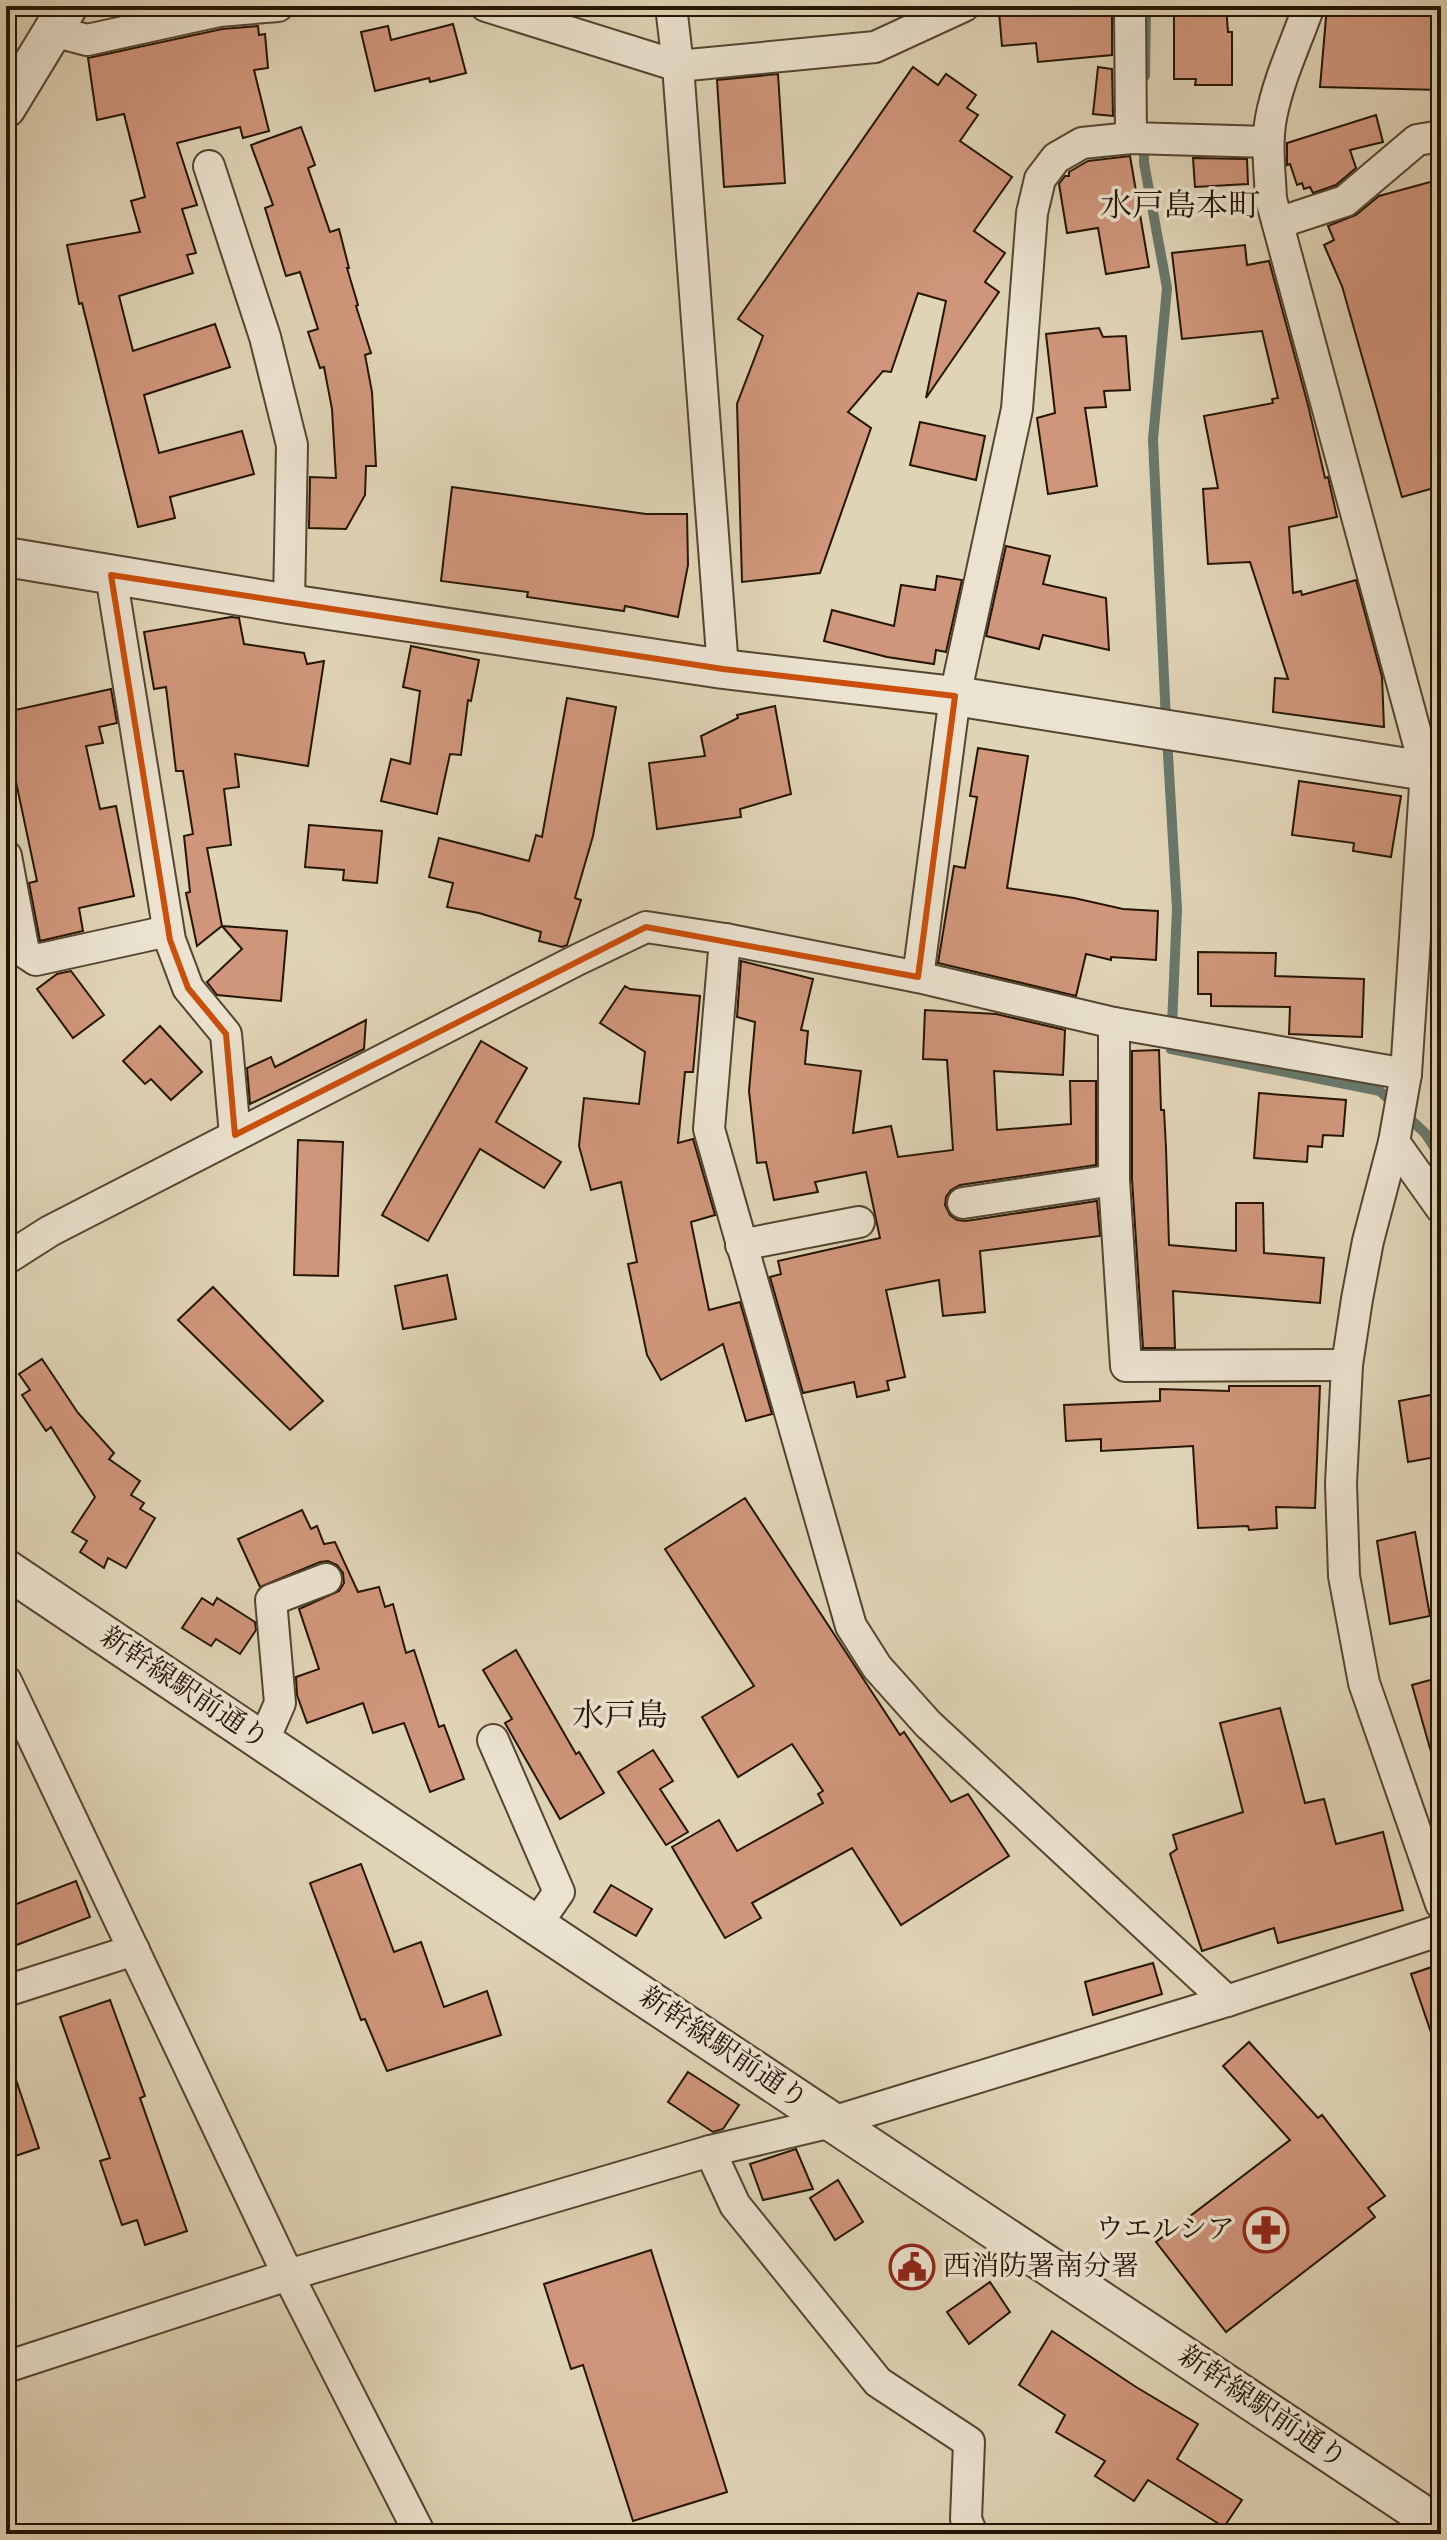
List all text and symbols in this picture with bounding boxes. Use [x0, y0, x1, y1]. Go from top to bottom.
district label: 水戸島本町 [1100, 186, 1260, 230]
street label: 新幹線駅前通り [92, 1618, 276, 1760]
district label: 水戸島 [572, 1696, 668, 1740]
street label: 新幹線駅前通り [631, 1978, 815, 2120]
pharmacy icon: ウエルシア [1242, 2206, 1290, 2254]
place label: ウエルシア [1096, 2211, 1235, 2250]
public building icon: 西消防署南分署 [888, 2243, 936, 2291]
place label: 西消防署南分署 [943, 2248, 1139, 2287]
street label: 新幹線駅前通り [1170, 2337, 1354, 2479]

